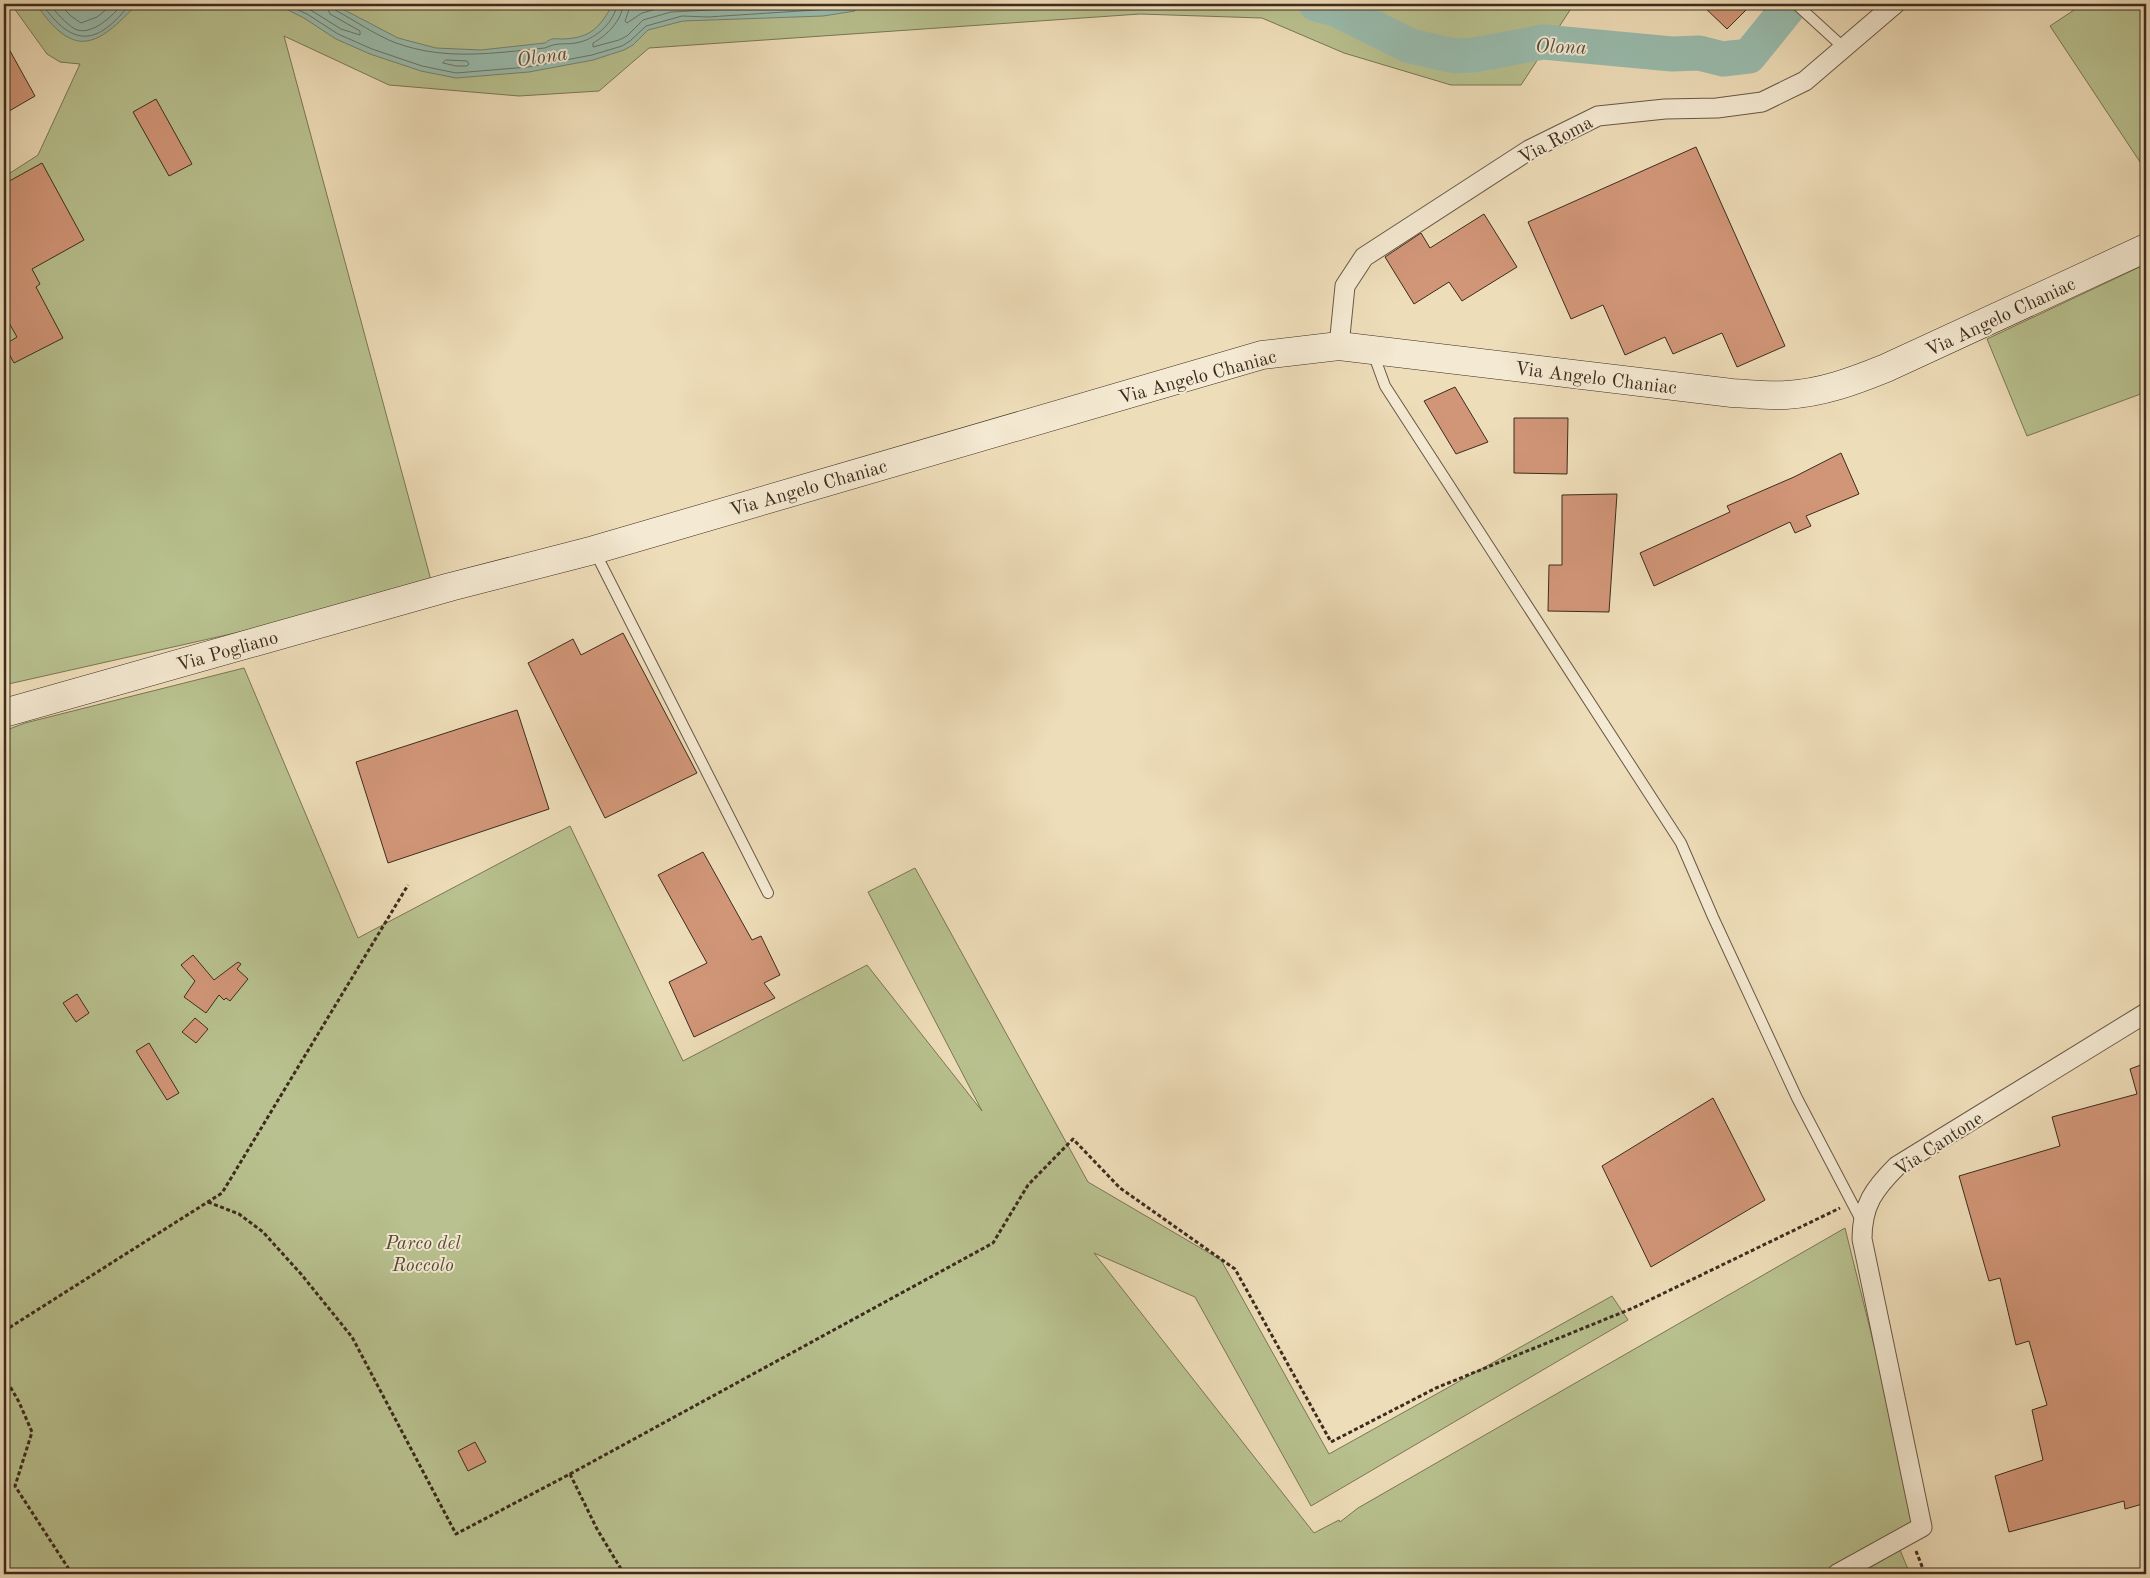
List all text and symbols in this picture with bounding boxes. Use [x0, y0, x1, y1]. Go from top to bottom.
water label: Olona [1535, 37, 1587, 59]
water label: Olona [515, 44, 569, 71]
street label: Via Roma [1516, 113, 1597, 169]
street label: Via Angelo Chaniac [1923, 275, 2079, 361]
street label: Via Angelo Chaniac [1117, 348, 1279, 409]
street label: Via Angelo Chaniac [1514, 360, 1678, 399]
street label: Via Angelo Chaniac [728, 458, 890, 521]
street label: Via Pogliano [175, 629, 281, 676]
street label: Via Cantone [1892, 1110, 1987, 1181]
park label: Parco del Roccolo [384, 1235, 461, 1276]

